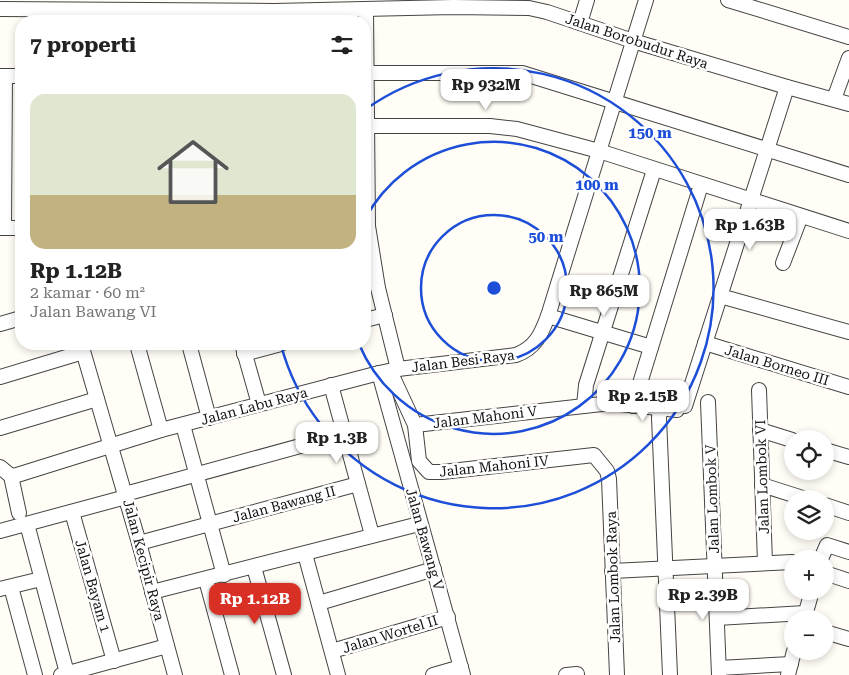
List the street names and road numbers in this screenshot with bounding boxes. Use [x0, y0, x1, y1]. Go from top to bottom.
street label: Jalan Borobudur Raya [564, 10, 711, 72]
street label: Jalan Borneo III [723, 342, 831, 388]
street label: Jalan Besi Raya [410, 347, 516, 375]
street label: Jalan Labu Raya [199, 384, 309, 428]
street label: Jalan Mahoni V [432, 403, 538, 431]
street label: Jalan Lombok VI [752, 419, 772, 535]
street label: Jalan Lombok V [702, 444, 722, 554]
street label: Jalan Mahoni IV [438, 452, 550, 480]
street label: Jalan Bawang II [231, 483, 337, 525]
street label: Jalan Bawang V [403, 486, 447, 592]
street label: Jalan Kecipir Raya [120, 498, 168, 623]
street label: Jalan Lombok Raya [603, 510, 623, 643]
street label: Jalan Bayam 1 [72, 538, 114, 634]
street label: Jalan Wortel II [340, 612, 440, 656]

